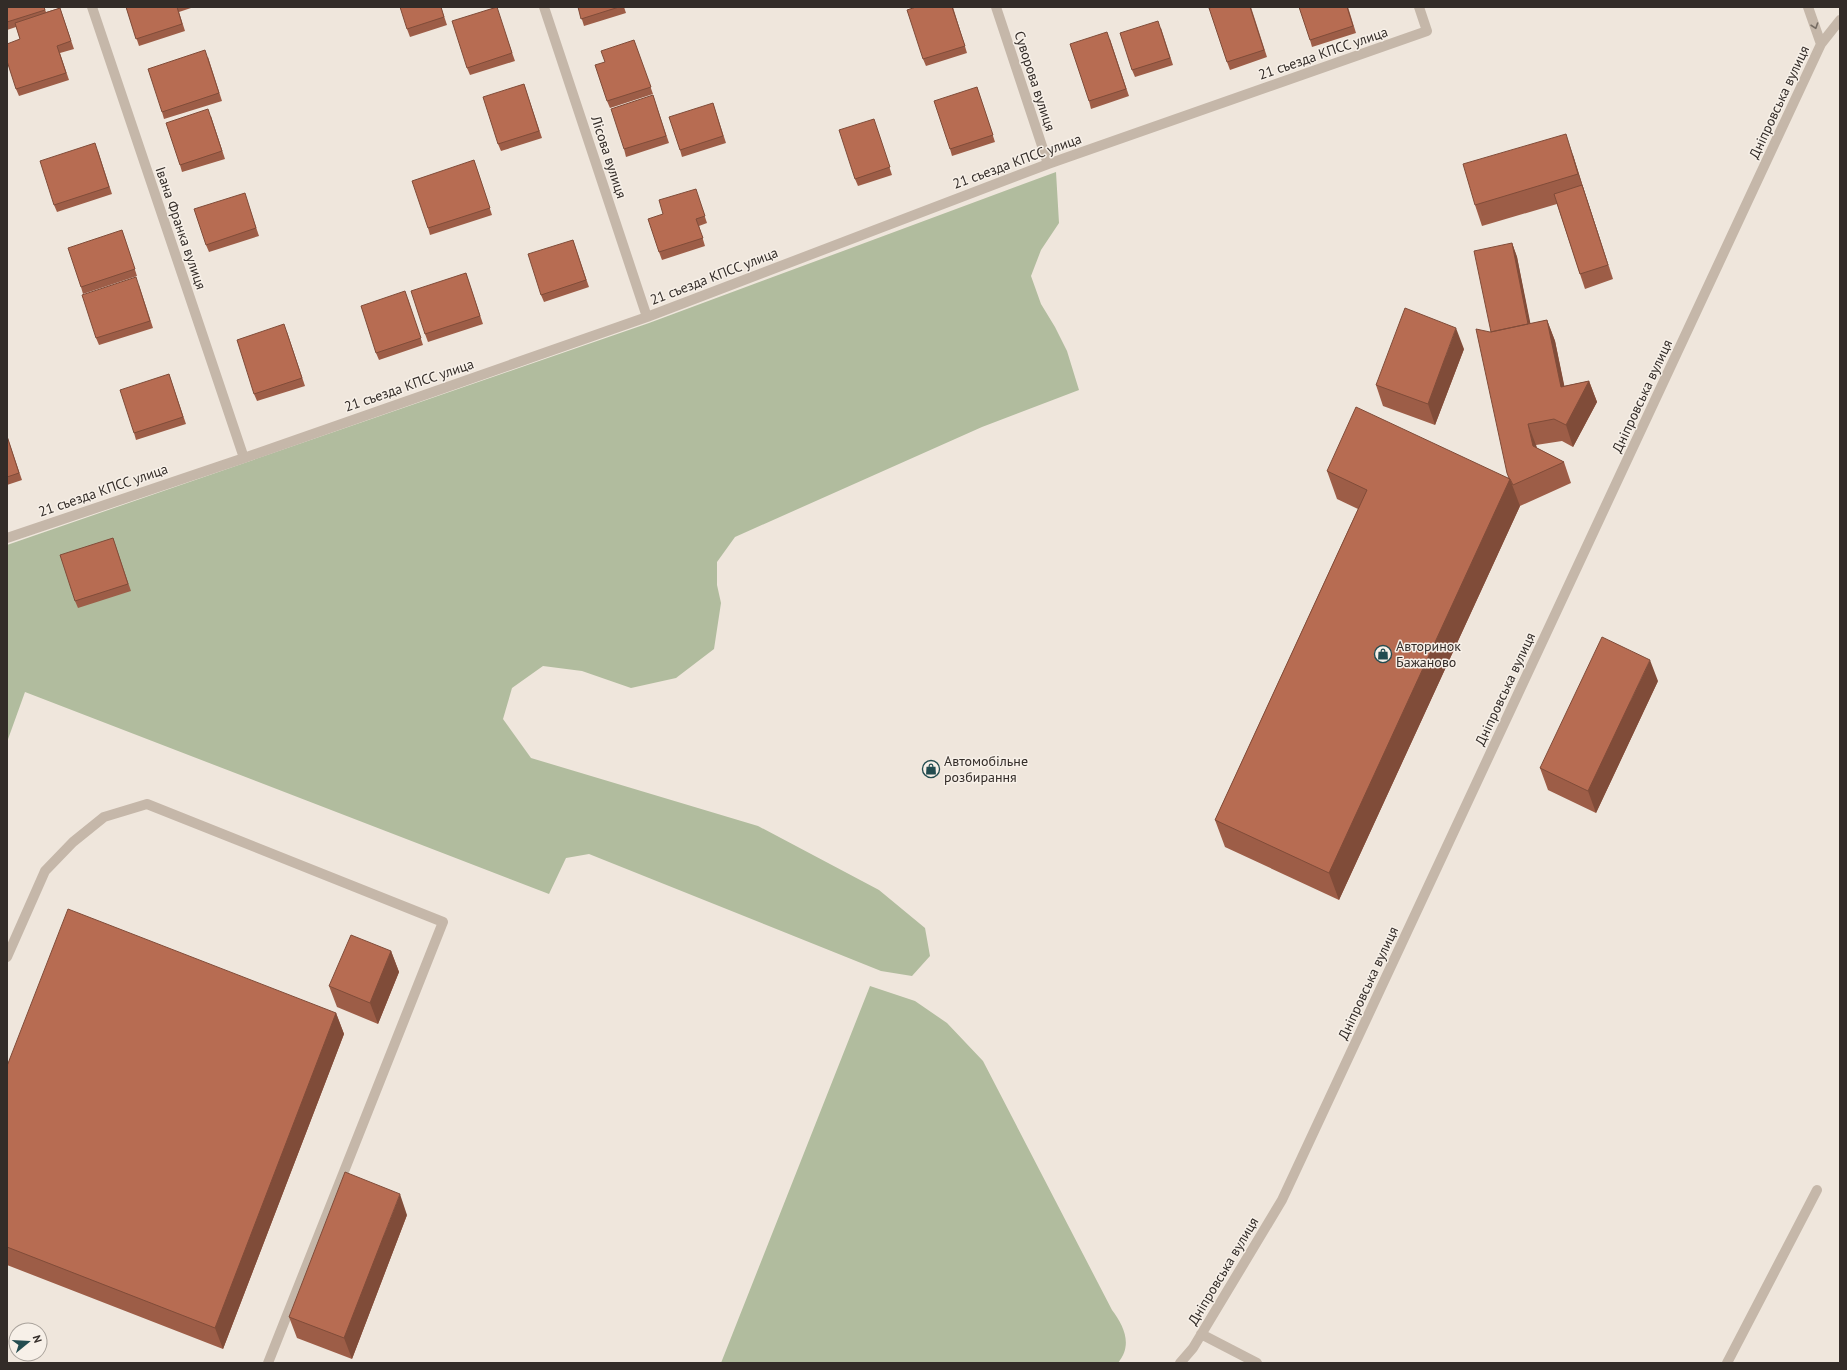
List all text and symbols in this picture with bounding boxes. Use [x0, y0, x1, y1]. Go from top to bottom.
street label: 21 съезда КПСС улица [1256, 22, 1390, 84]
one-way arrow [1810, 22, 1818, 29]
street label: Суворова вулиця [1010, 29, 1060, 133]
street label: Дніпровська вулиця [1745, 43, 1813, 161]
street label: Лісова вулиця [587, 112, 631, 201]
street label: 21 съезда КПСС улица [950, 129, 1084, 193]
street label: Івана Франка вулиця [151, 164, 211, 292]
street label: 21 съезда КПСС улица [647, 243, 781, 309]
street label: Дніпровська вулиця [1608, 337, 1676, 455]
street label: 21 съезда КПСС улица [342, 354, 476, 416]
street label: 21 съезда КПСС улица [36, 459, 170, 521]
street label: Дніпровська вулиця [1471, 630, 1539, 748]
place label: Авторинок Бажаново [1396, 637, 1461, 671]
shop icon: Авторинок Бажаново [1373, 644, 1393, 664]
place label: Автомобільне розбирання [944, 752, 1028, 786]
shop icon: Автомобільне розбирання [921, 759, 941, 779]
street label: Дніпровська вулиця [1334, 924, 1402, 1042]
street label: Дніпровська вулиця [1184, 1214, 1262, 1328]
north arrow [8, 1322, 48, 1362]
text: N [30, 1333, 45, 1345]

